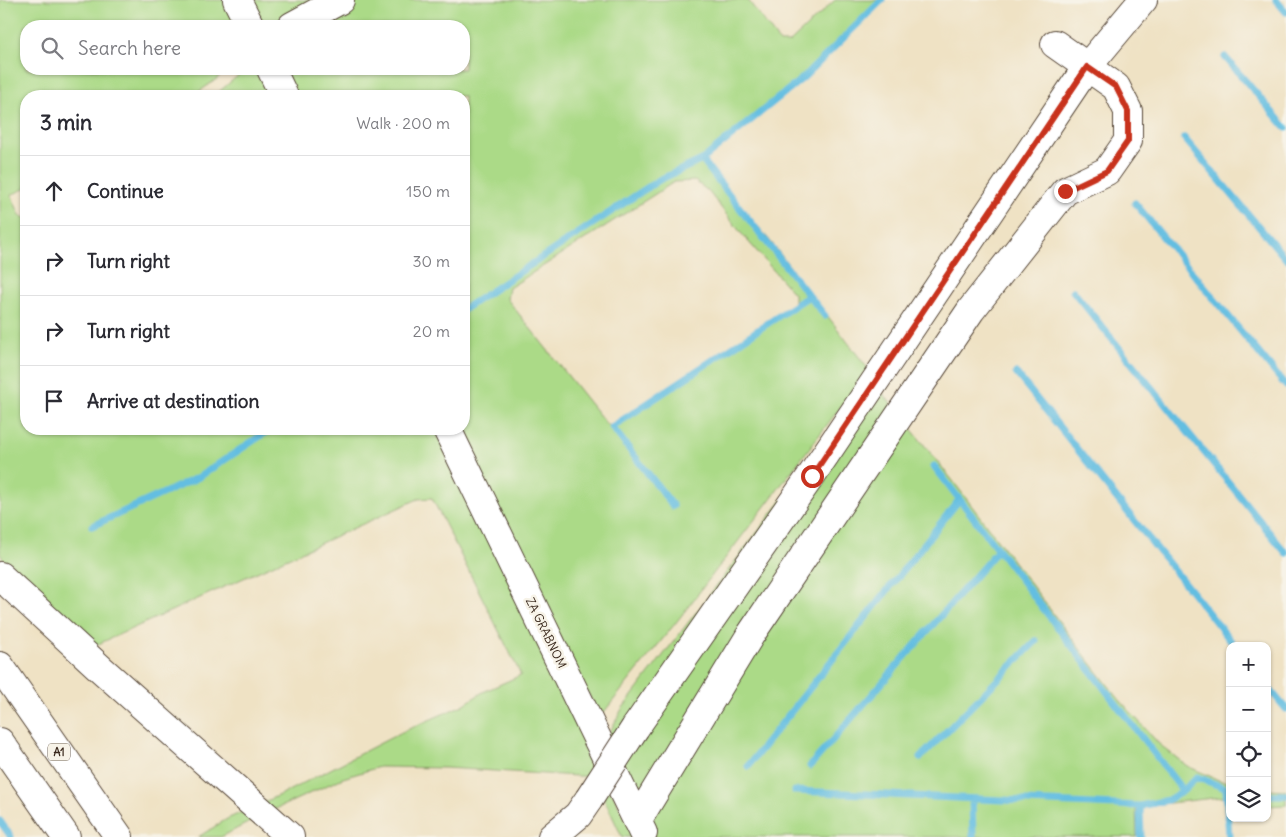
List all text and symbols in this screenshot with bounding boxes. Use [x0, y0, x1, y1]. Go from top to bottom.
search box [20, 20, 470, 75]
icon: search [38, 34, 66, 62]
text: Search here [78, 36, 181, 60]
text: 3 min [40, 109, 92, 136]
text: Walk · 200 m [356, 113, 450, 133]
icon: ahead [40, 177, 68, 205]
text: Continue [87, 179, 164, 203]
route end [1054, 180, 1077, 203]
text: 150 m [406, 181, 450, 201]
icon: right [40, 247, 68, 275]
text: Turn right [87, 249, 170, 273]
text: 30 m [413, 251, 450, 271]
icon: right [40, 317, 68, 345]
text: Turn right [87, 319, 170, 343]
text: 20 m [413, 321, 450, 341]
icon: arrive [40, 387, 68, 415]
text: Arrive at destination [87, 389, 260, 413]
route start [801, 465, 824, 488]
street label: ZA GRABNOM [523, 595, 570, 670]
map controls [1226, 642, 1271, 822]
button: + [1226, 642, 1271, 687]
button: − [1226, 687, 1271, 732]
button: locate [1226, 732, 1271, 777]
road number: A1 [48, 744, 70, 760]
button: layers [1226, 777, 1271, 822]

